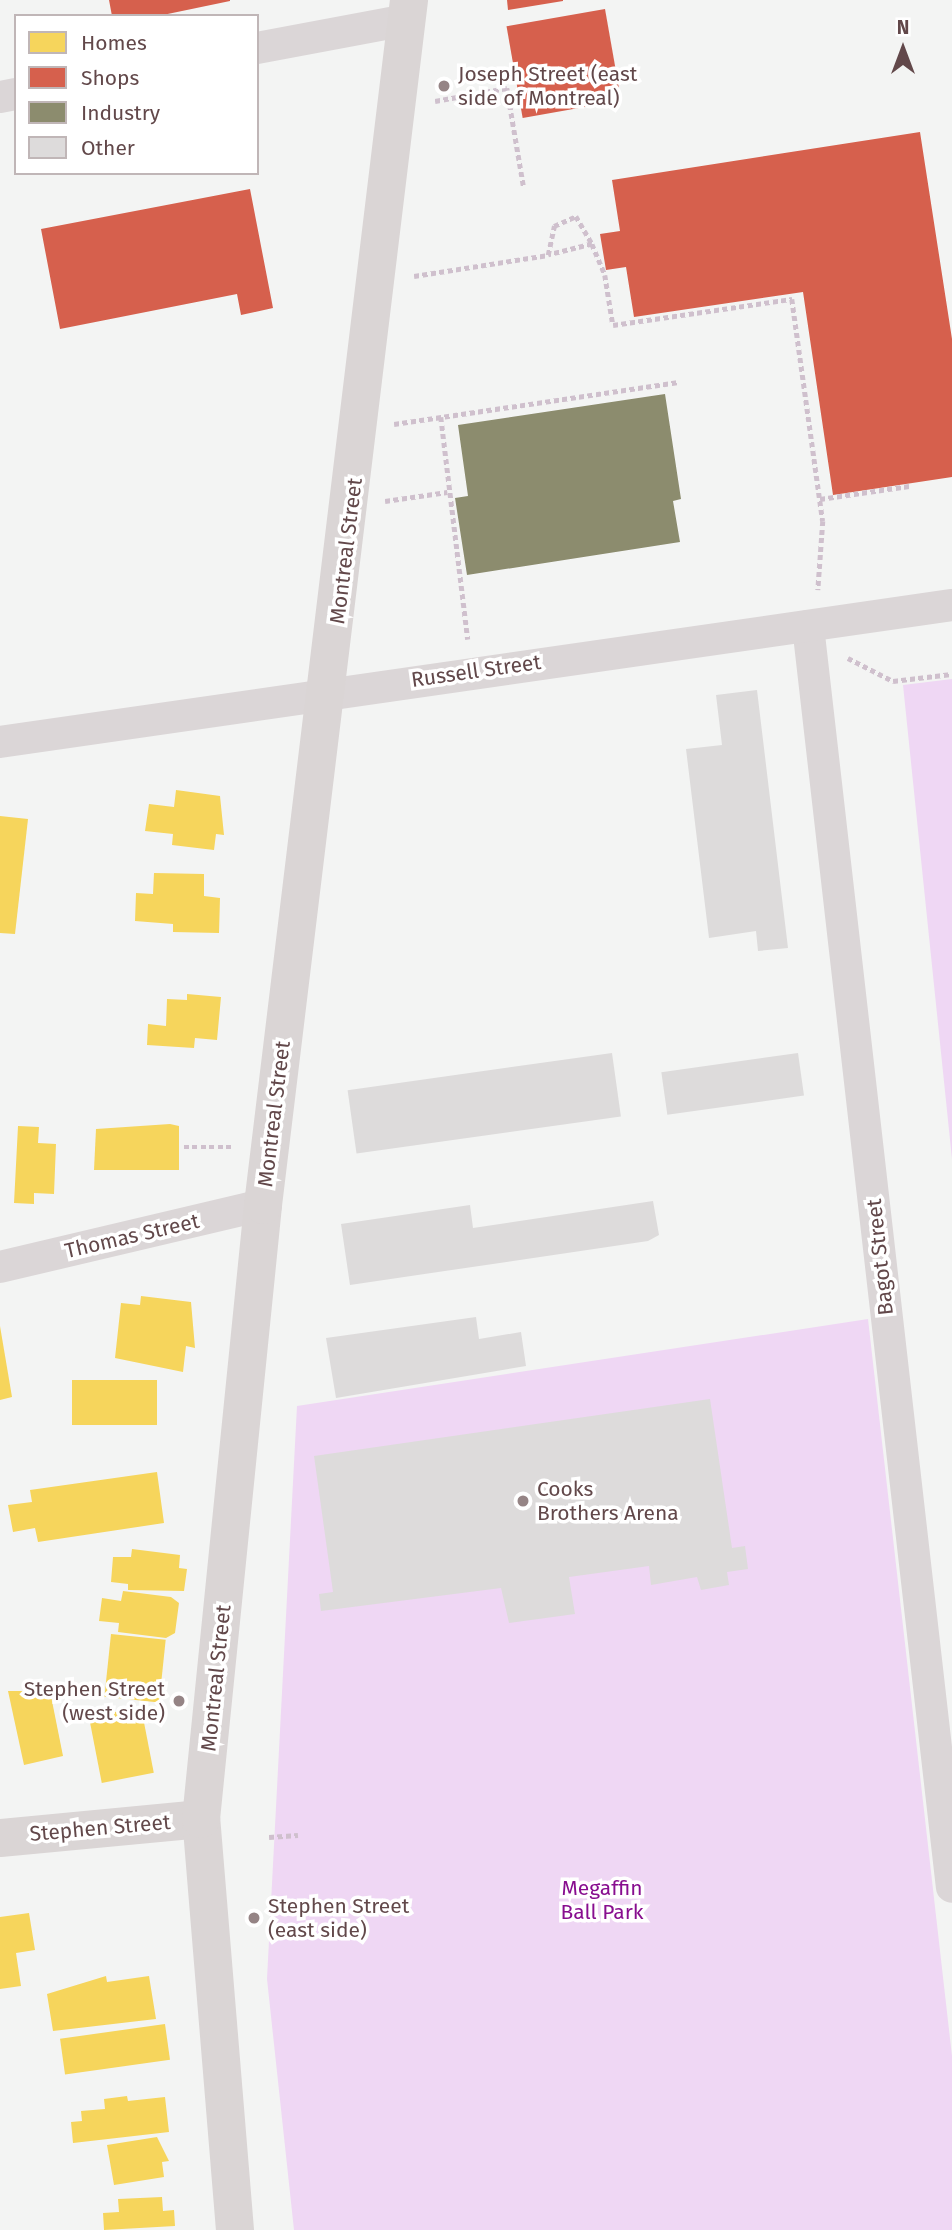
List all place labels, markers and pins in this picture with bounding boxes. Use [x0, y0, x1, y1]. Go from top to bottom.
place label: Joseph Street (east side of Montreal) [458, 61, 637, 111]
marker: Joseph Street (east side of Montreal) [436, 78, 452, 94]
place label: Cooks Brothers Arena [537, 1476, 679, 1526]
marker: Cooks Brothers Arena [515, 1493, 531, 1509]
place label: Stephen Street (west side) [24, 1676, 165, 1726]
marker: Stephen Street (west side) [171, 1693, 187, 1709]
place label: Stephen Street (east side) [268, 1893, 409, 1943]
marker: Stephen Street (east side) [246, 1910, 262, 1926]

